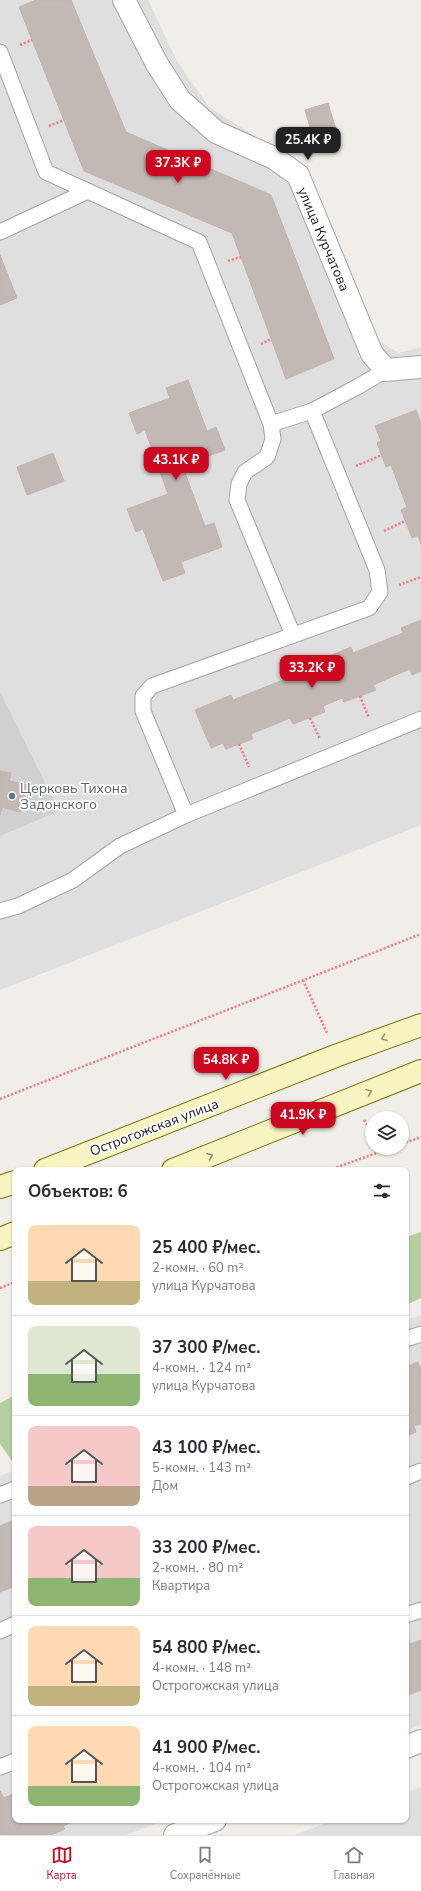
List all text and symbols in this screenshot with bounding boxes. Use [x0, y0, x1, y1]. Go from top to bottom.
pin: 25.4K ₽ [271, 127, 345, 161]
text: 25.4K ₽ [285, 131, 331, 149]
pin: 37.3K ₽ [141, 150, 215, 184]
text: 37.3K ₽ [155, 154, 201, 172]
street label: улица Курчатова [293, 184, 354, 294]
pin: 43.1K ₽ [139, 447, 213, 481]
text: 43.1K ₽ [153, 451, 199, 469]
pin: 33.2K ₽ [275, 655, 349, 689]
text: 33.2K ₽ [289, 659, 335, 677]
place label: Церковь Тихона Задонского [20, 779, 128, 814]
marker: Церковь Тихона Задонского [7, 791, 17, 801]
one-way arrow [381, 1034, 388, 1042]
pin: 54.8K ₽ [189, 1047, 263, 1081]
text: 54.8K ₽ [203, 1051, 249, 1069]
one-way arrow [366, 1088, 373, 1096]
street label: Острогожская улица [87, 1094, 221, 1161]
pin: 41.9K ₽ [266, 1102, 340, 1136]
text: 41.9K ₽ [280, 1106, 326, 1124]
map controls [365, 1111, 409, 1155]
button: layers [365, 1111, 409, 1155]
one-way arrow [206, 1152, 213, 1160]
text: Объектов: 6 [28, 1180, 128, 1203]
icon: filters [371, 1180, 393, 1202]
text: 25 400 ₽/мес. [152, 1236, 260, 1259]
icon: home [60, 1241, 108, 1289]
text: 2-комн. · 60 m² [152, 1259, 243, 1277]
text: улица Курчатова [152, 1277, 256, 1295]
text: 37 300 ₽/мес. [152, 1336, 260, 1359]
icon: home [60, 1342, 108, 1390]
text: 4-комн. · 124 m² [152, 1359, 251, 1377]
text: улица Курчатова [152, 1377, 256, 1395]
text: 43 100 ₽/мес. [152, 1436, 260, 1459]
icon: home [60, 1442, 108, 1490]
text: 5-комн. · 143 m² [152, 1459, 251, 1477]
text: Дом [152, 1477, 178, 1495]
text: 33 200 ₽/мес. [152, 1536, 260, 1559]
icon: home [60, 1542, 108, 1590]
text: 2-комн. · 80 m² [152, 1559, 243, 1577]
text: Квартира [152, 1577, 210, 1595]
text: 54 800 ₽/мес. [152, 1636, 260, 1659]
icon: home [60, 1642, 108, 1690]
text: 4-комн. · 148 m² [152, 1659, 251, 1677]
text: Острогожская улица [152, 1677, 279, 1695]
text: 41 900 ₽/мес. [152, 1736, 260, 1759]
icon: home [60, 1742, 108, 1790]
text: 4-комн. · 104 m² [152, 1759, 251, 1777]
text: Острогожская улица [152, 1777, 279, 1795]
tab: Карта [46, 1844, 77, 1883]
tab: Сохранённые [170, 1844, 241, 1883]
tab: Главная [334, 1844, 375, 1883]

